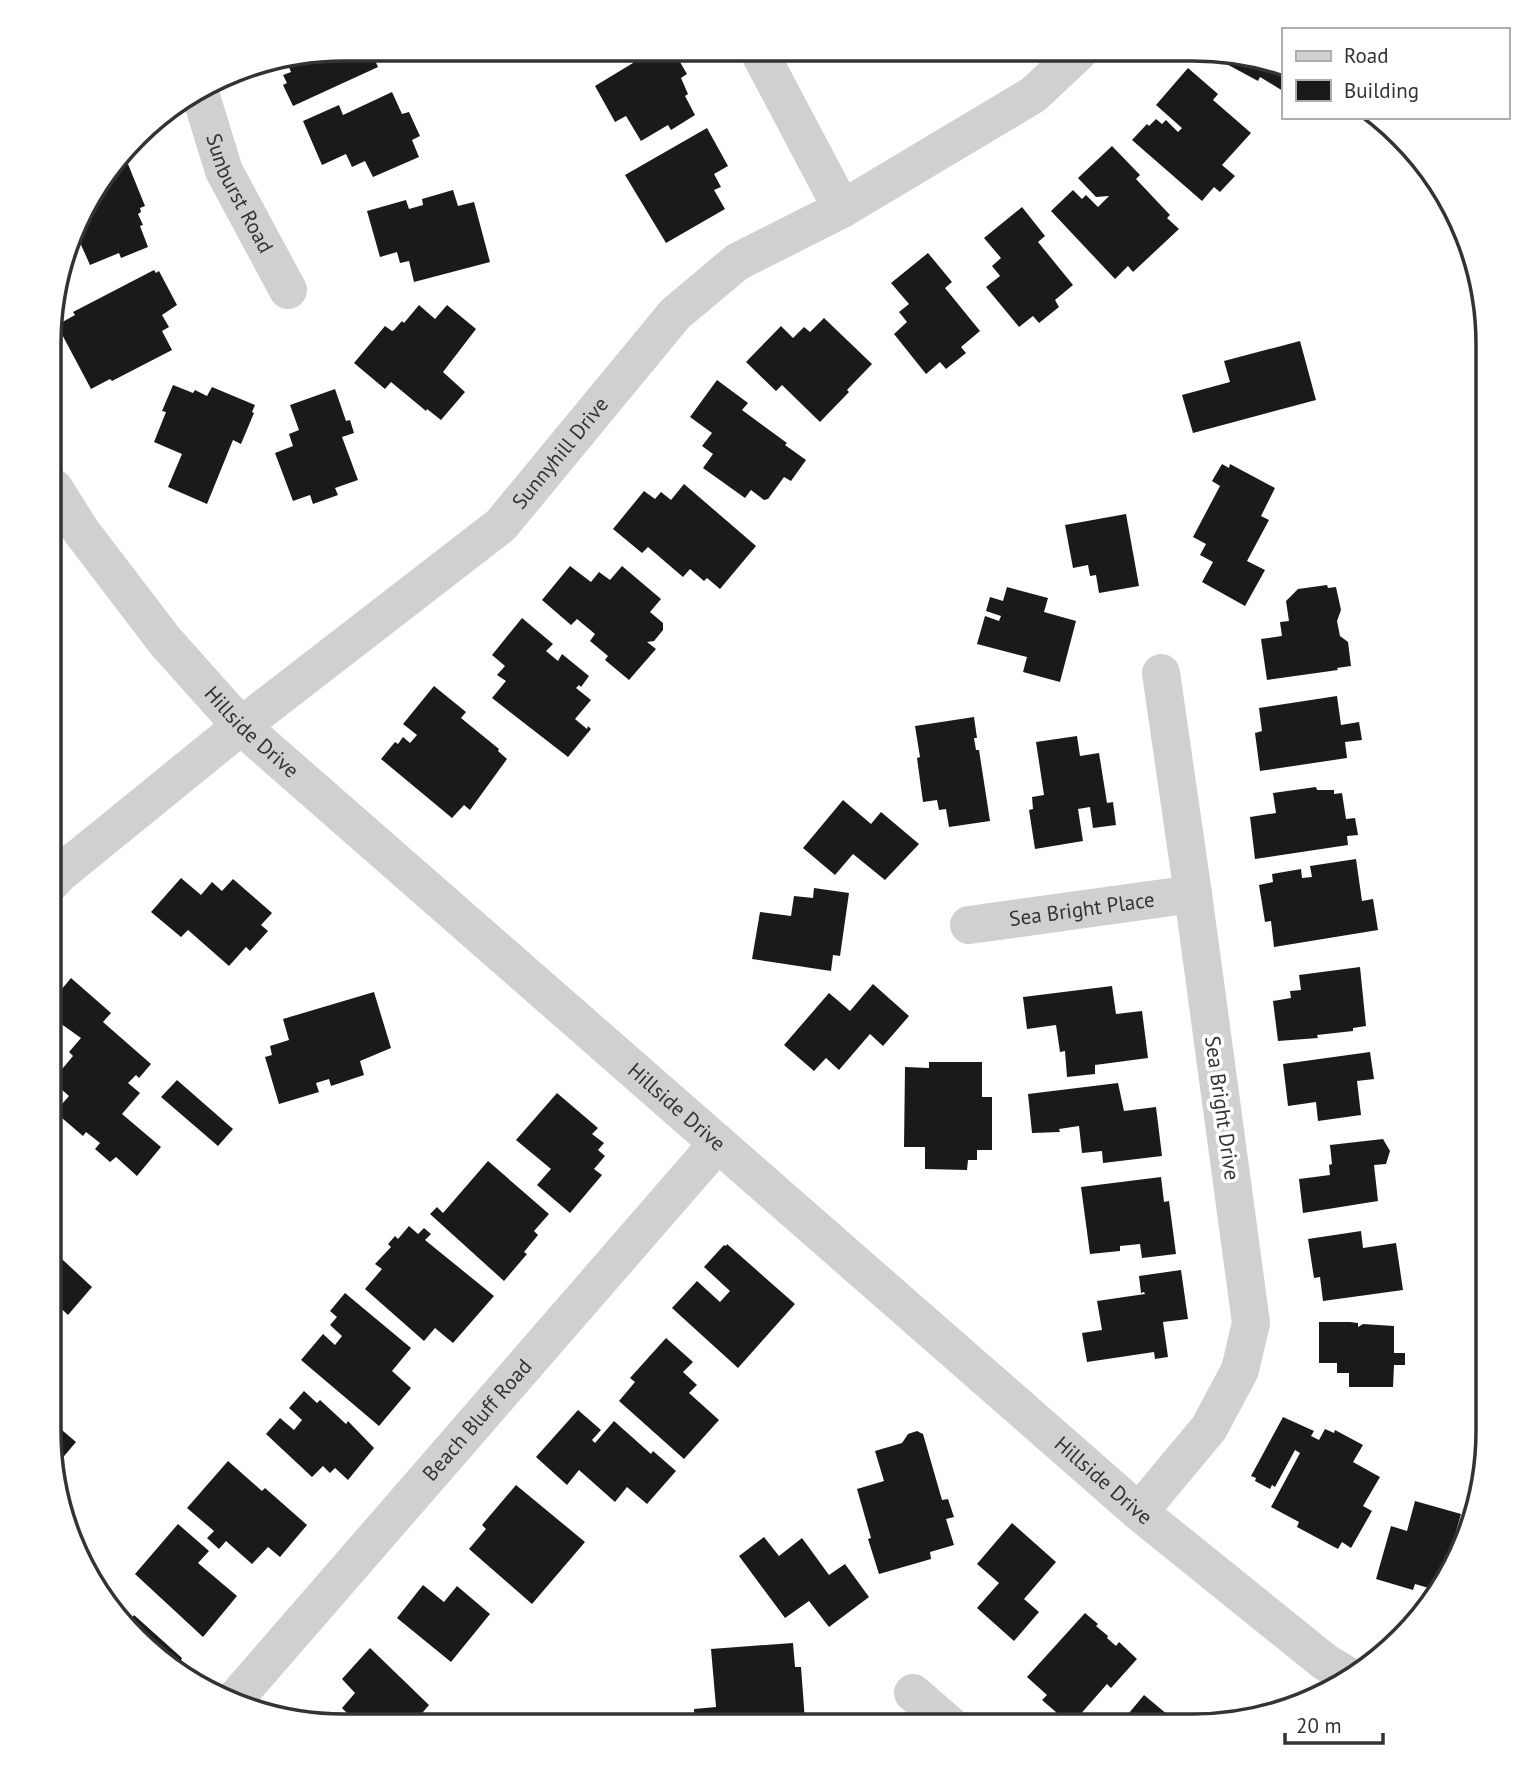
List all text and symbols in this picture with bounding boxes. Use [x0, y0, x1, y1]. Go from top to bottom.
legend [1282, 28, 1509, 119]
text: Road [1344, 42, 1388, 69]
text: Building [1344, 77, 1419, 104]
street label: Sunburst Road [200, 130, 280, 258]
street label: Sunnyhill Drive [506, 391, 614, 514]
street label: Hillside Drive [199, 680, 305, 783]
street label: Sea Bright Place [1007, 885, 1156, 932]
street label: Sea Bright Drive [1199, 1034, 1246, 1182]
street label: Hillside Drive [622, 1057, 731, 1157]
street label: Beach Bluff Road [417, 1353, 537, 1487]
street label: Hillside Drive [1049, 1430, 1158, 1530]
scale bar [1285, 1702, 1383, 1746]
text: 20 m [1296, 1712, 1342, 1739]

